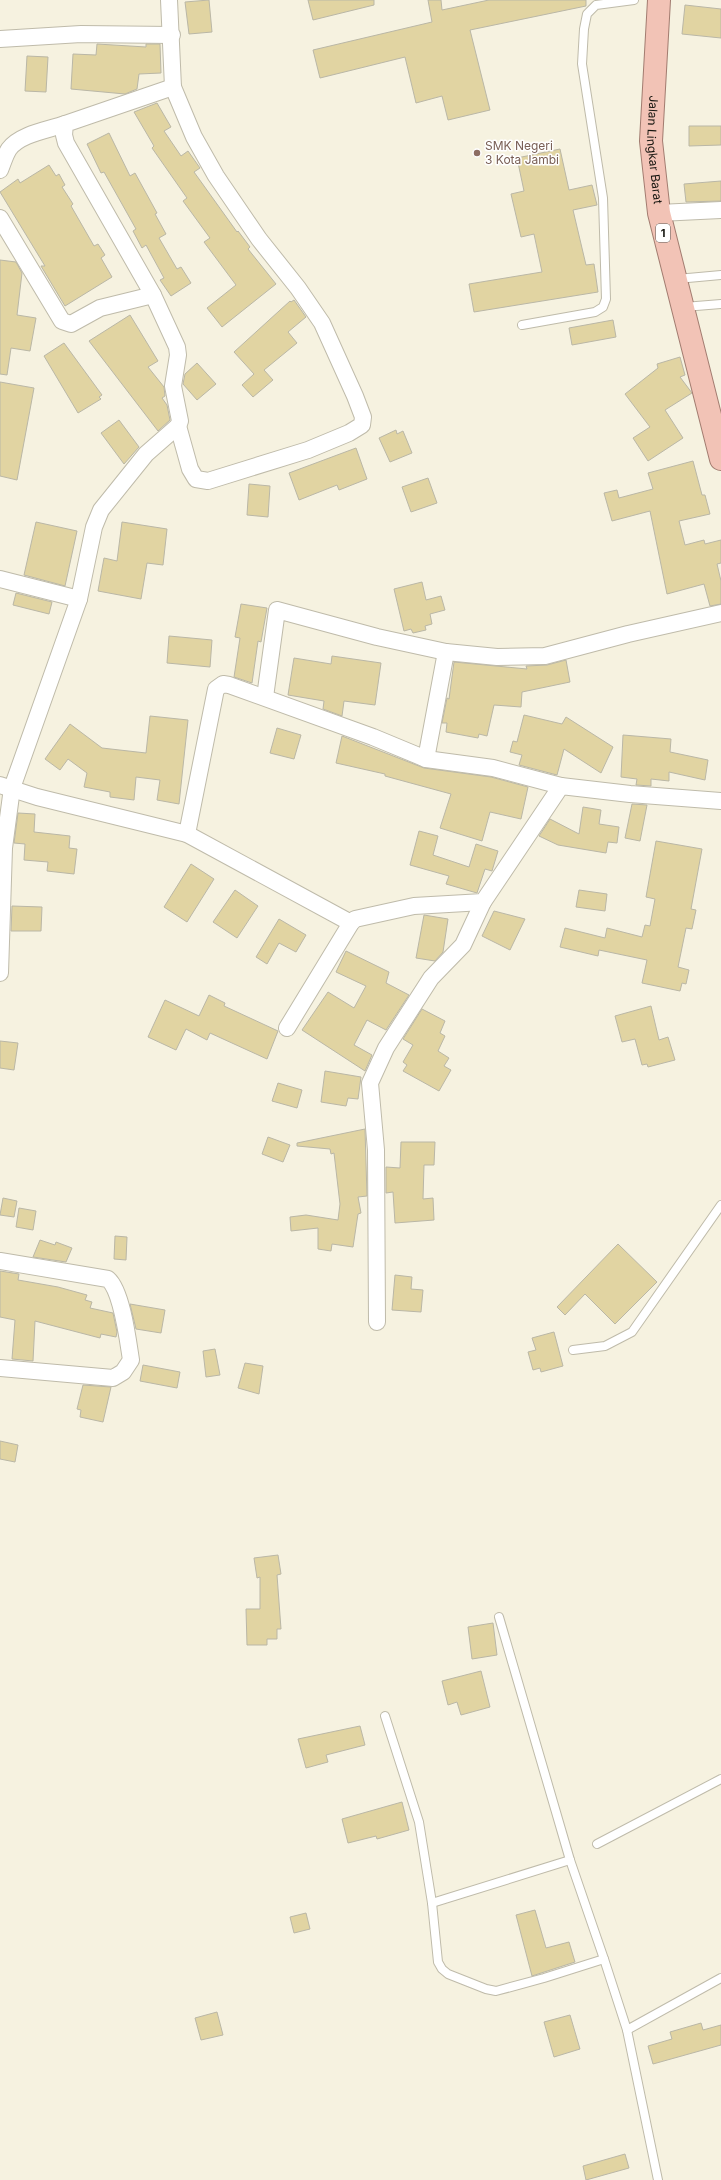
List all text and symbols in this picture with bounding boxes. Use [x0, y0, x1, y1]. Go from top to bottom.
street label: Jalan Lingkar Barat [644, 95, 666, 205]
place label: SMK Negeri 3 Kota Jambi [485, 138, 559, 167]
marker: SMK Negeri 3 Kota Jambi [472, 148, 482, 158]
road number: 1 [656, 224, 670, 242]

